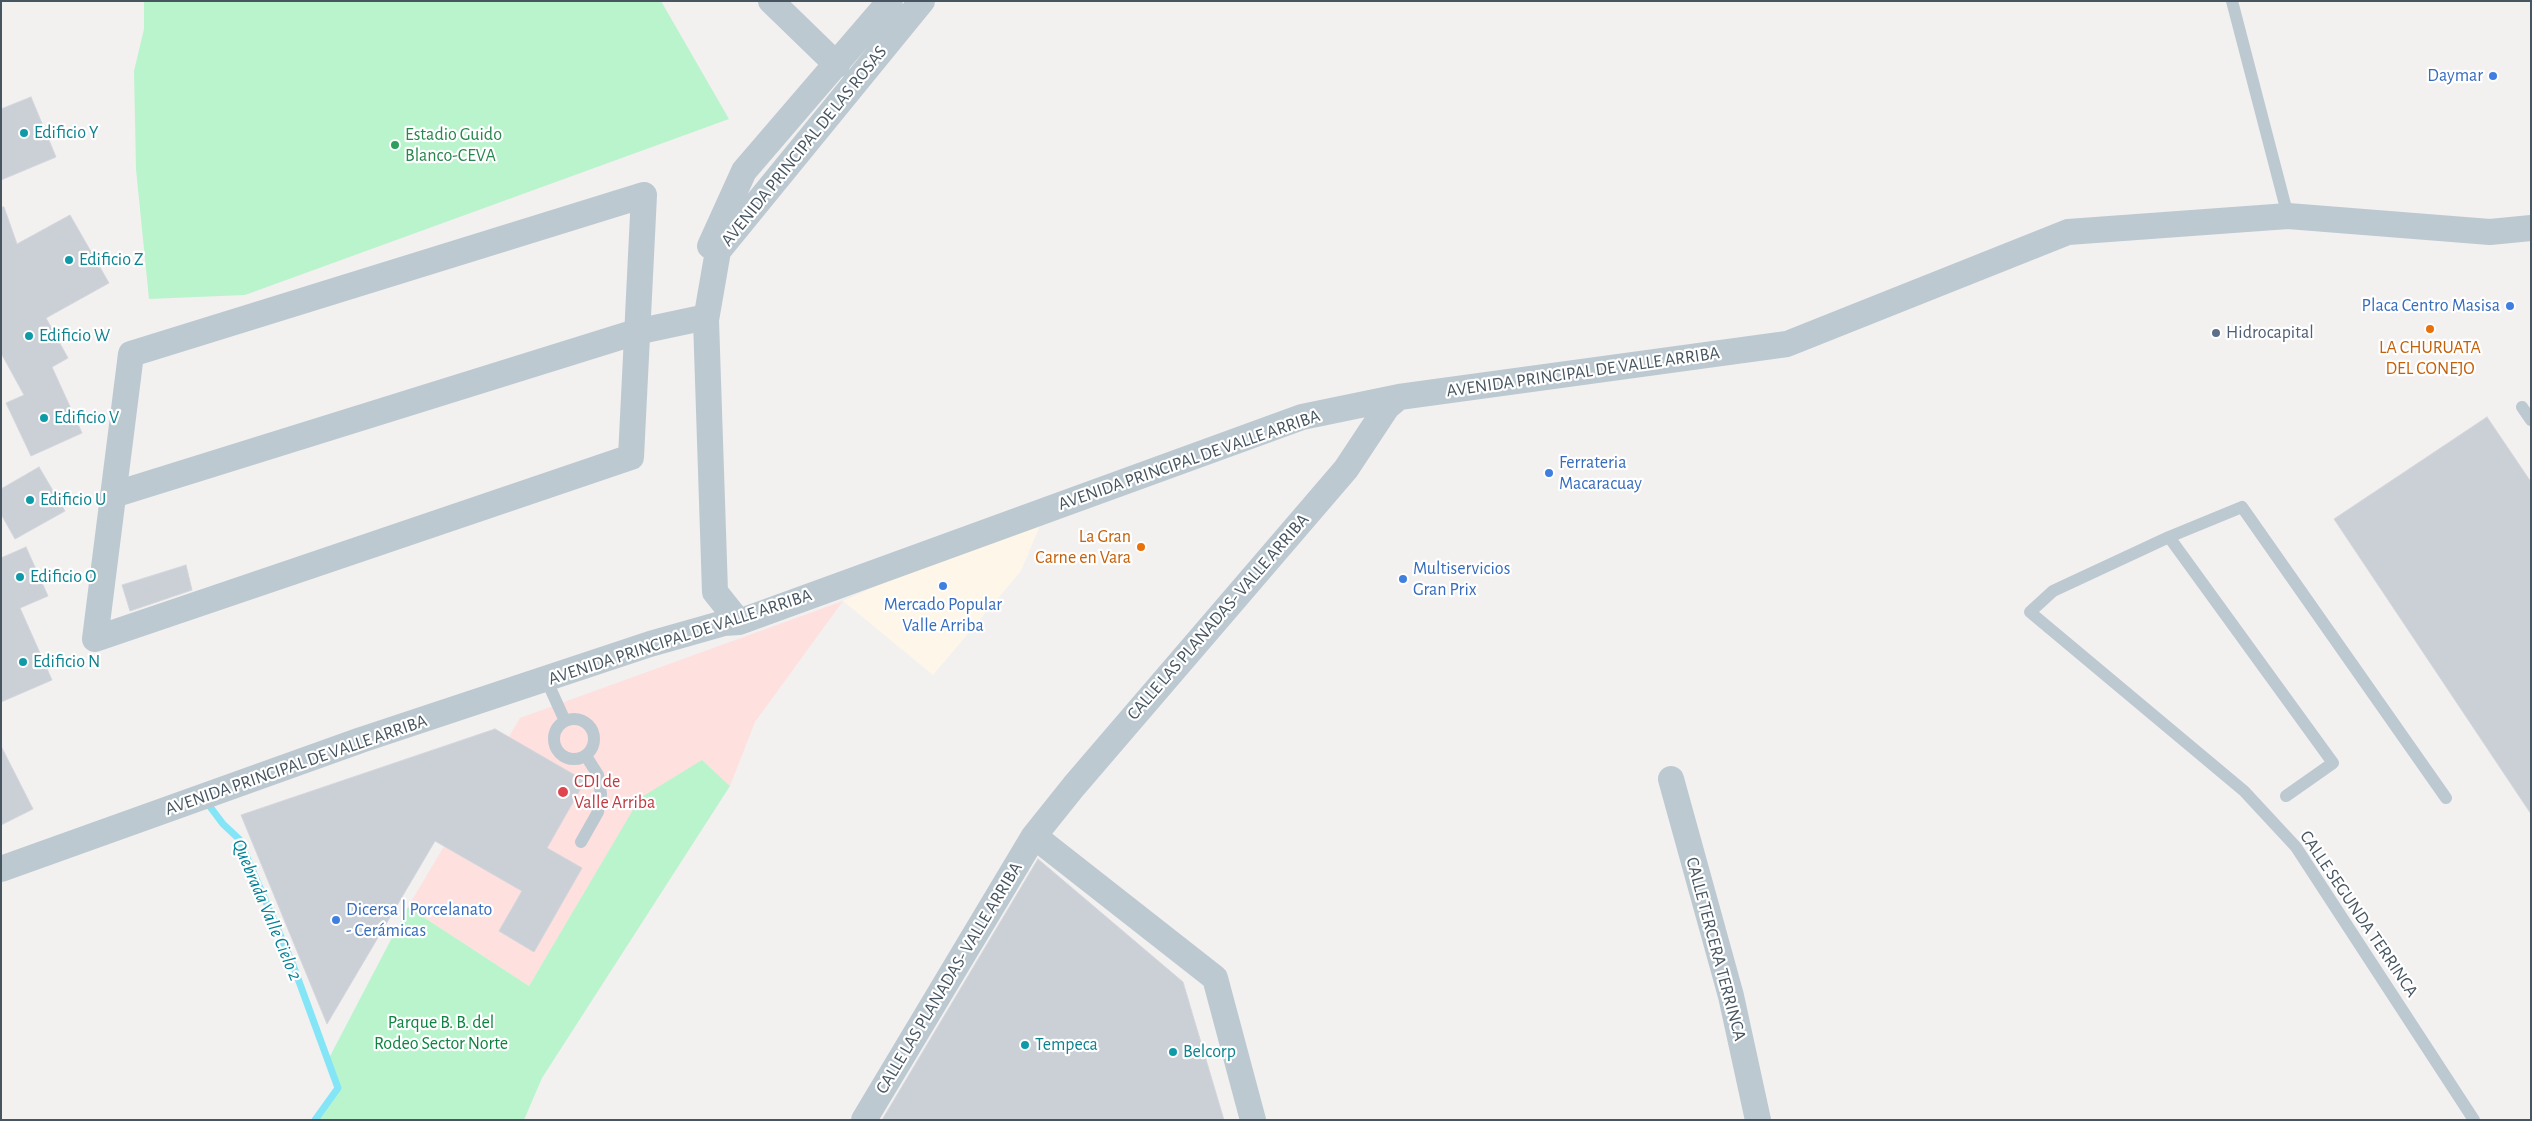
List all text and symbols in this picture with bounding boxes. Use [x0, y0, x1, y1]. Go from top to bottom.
street label: AVENIDA PRINCIPAL DE LAS ROSAS [716, 41, 892, 251]
place label: Daymar [2427, 65, 2483, 87]
marker: Daymar [2487, 70, 2499, 82]
place label: Edificio Y [34, 122, 98, 144]
place label: Estadio Guido Blanco-CEVA [405, 124, 502, 166]
marker: Edificio Y [18, 127, 30, 139]
marker: Estadio Guido Blanco-CEVA [389, 139, 401, 151]
place label: Edificio Z [79, 249, 143, 271]
marker: Edificio Z [63, 254, 75, 266]
place label: Placa Centro Masisa [2362, 295, 2500, 317]
marker: Placa Centro Masisa [2504, 300, 2516, 312]
place label: Hidrocapital [2226, 322, 2314, 344]
marker: LA CHURUATA DEL CONEJO [2424, 323, 2436, 335]
place label: Edificio W [39, 325, 110, 347]
marker: Hidrocapital [2210, 327, 2222, 339]
marker: Edificio W [23, 330, 35, 342]
place label: LA CHURUATA DEL CONEJO [2379, 337, 2481, 379]
street label: AVENIDA PRINCIPAL DE VALLE ARRIBA [1445, 342, 1721, 402]
street label: AVENIDA PRINCIPAL DE VALLE ARRIBA [1055, 405, 1323, 515]
place label: Edificio V [54, 407, 119, 429]
marker: Edificio V [38, 412, 50, 424]
place label: Ferrateria Macaracuay [1559, 452, 1642, 494]
marker: Ferrateria Macaracuay [1543, 467, 1555, 479]
place label: Edificio U [40, 489, 106, 511]
marker: Edificio U [24, 494, 36, 506]
street label: CALLE LAS PLANADAS- VALLE ARRIBA [1122, 509, 1314, 725]
place label: La Gran Carne en Vara [1035, 526, 1131, 568]
marker: La Gran Carne en Vara [1135, 541, 1147, 553]
place label: Multiservicios Gran Prix [1413, 558, 1510, 600]
place label: Edificio O [30, 566, 96, 588]
marker: Edificio O [14, 571, 26, 583]
marker: Multiservicios Gran Prix [1397, 573, 1409, 585]
marker: Mercado Popular Valle Arriba [937, 580, 949, 592]
street label: AVENIDA PRINCIPAL DE VALLE ARRIBA [546, 584, 814, 690]
place label: Mercado Popular Valle Arriba [884, 594, 1002, 636]
place label: Edificio N [33, 651, 100, 673]
marker: Edificio N [17, 656, 29, 668]
street label: AVENIDA PRINCIPAL DE VALLE ARRIBA [162, 710, 430, 820]
place label: CDI de Valle Arriba [574, 771, 655, 814]
marker: CDI de Valle Arriba [556, 785, 570, 799]
street label: CALLE SEGUNDA TERRINCA [2295, 827, 2423, 1001]
water label: Quebrada Valle Cielo 2 [227, 836, 307, 984]
street label: CALLE TERCERA TERRINCA [1681, 855, 1751, 1043]
street label: CALLE LAS PLANADAS- VALLE ARRIBA [871, 858, 1027, 1098]
place label: Dicersa | Porcelanato - Cerámicas [346, 899, 492, 942]
marker: Dicersa | Porcelanato - Cerámicas [330, 914, 342, 926]
park label: Parque B. B. del Rodeo Sector Norte [374, 1012, 508, 1054]
place label: Tempeca [1035, 1034, 1098, 1056]
marker: Tempeca [1019, 1039, 1031, 1051]
place label: Belcorp [1183, 1041, 1236, 1063]
marker: Belcorp [1167, 1046, 1179, 1058]

